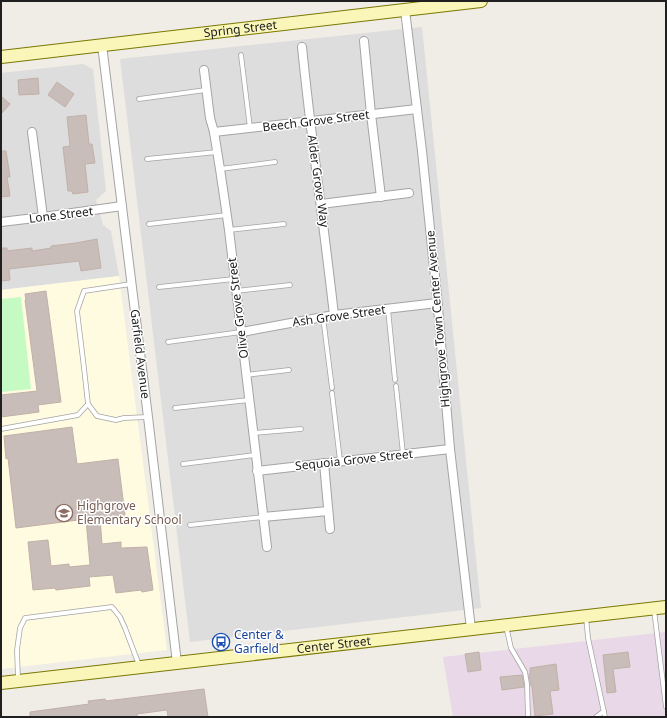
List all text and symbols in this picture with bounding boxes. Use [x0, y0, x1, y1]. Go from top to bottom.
street label: Spring Street [203, 16, 278, 41]
street label: Beech Grove Street [262, 105, 371, 135]
street label: Alder Grove Way [304, 134, 334, 229]
street label: Lone Street [28, 202, 95, 227]
street label: Highgrove Town Center Avenue [421, 230, 454, 408]
street label: Olive Grove Street [223, 256, 252, 359]
street label: Ash Grove Street [291, 300, 387, 330]
street label: Garfield Avenue [127, 308, 154, 400]
street label: Sequoia Grove Street [294, 445, 414, 474]
place label: Highgrove Elementary School [77, 497, 182, 528]
school or university icon: Highgrove Elementary School [54, 503, 74, 523]
place label: Center & Garfield [234, 626, 284, 657]
bus stop icon: Center & Garfield [211, 632, 231, 652]
street label: Center Street [296, 632, 372, 657]

